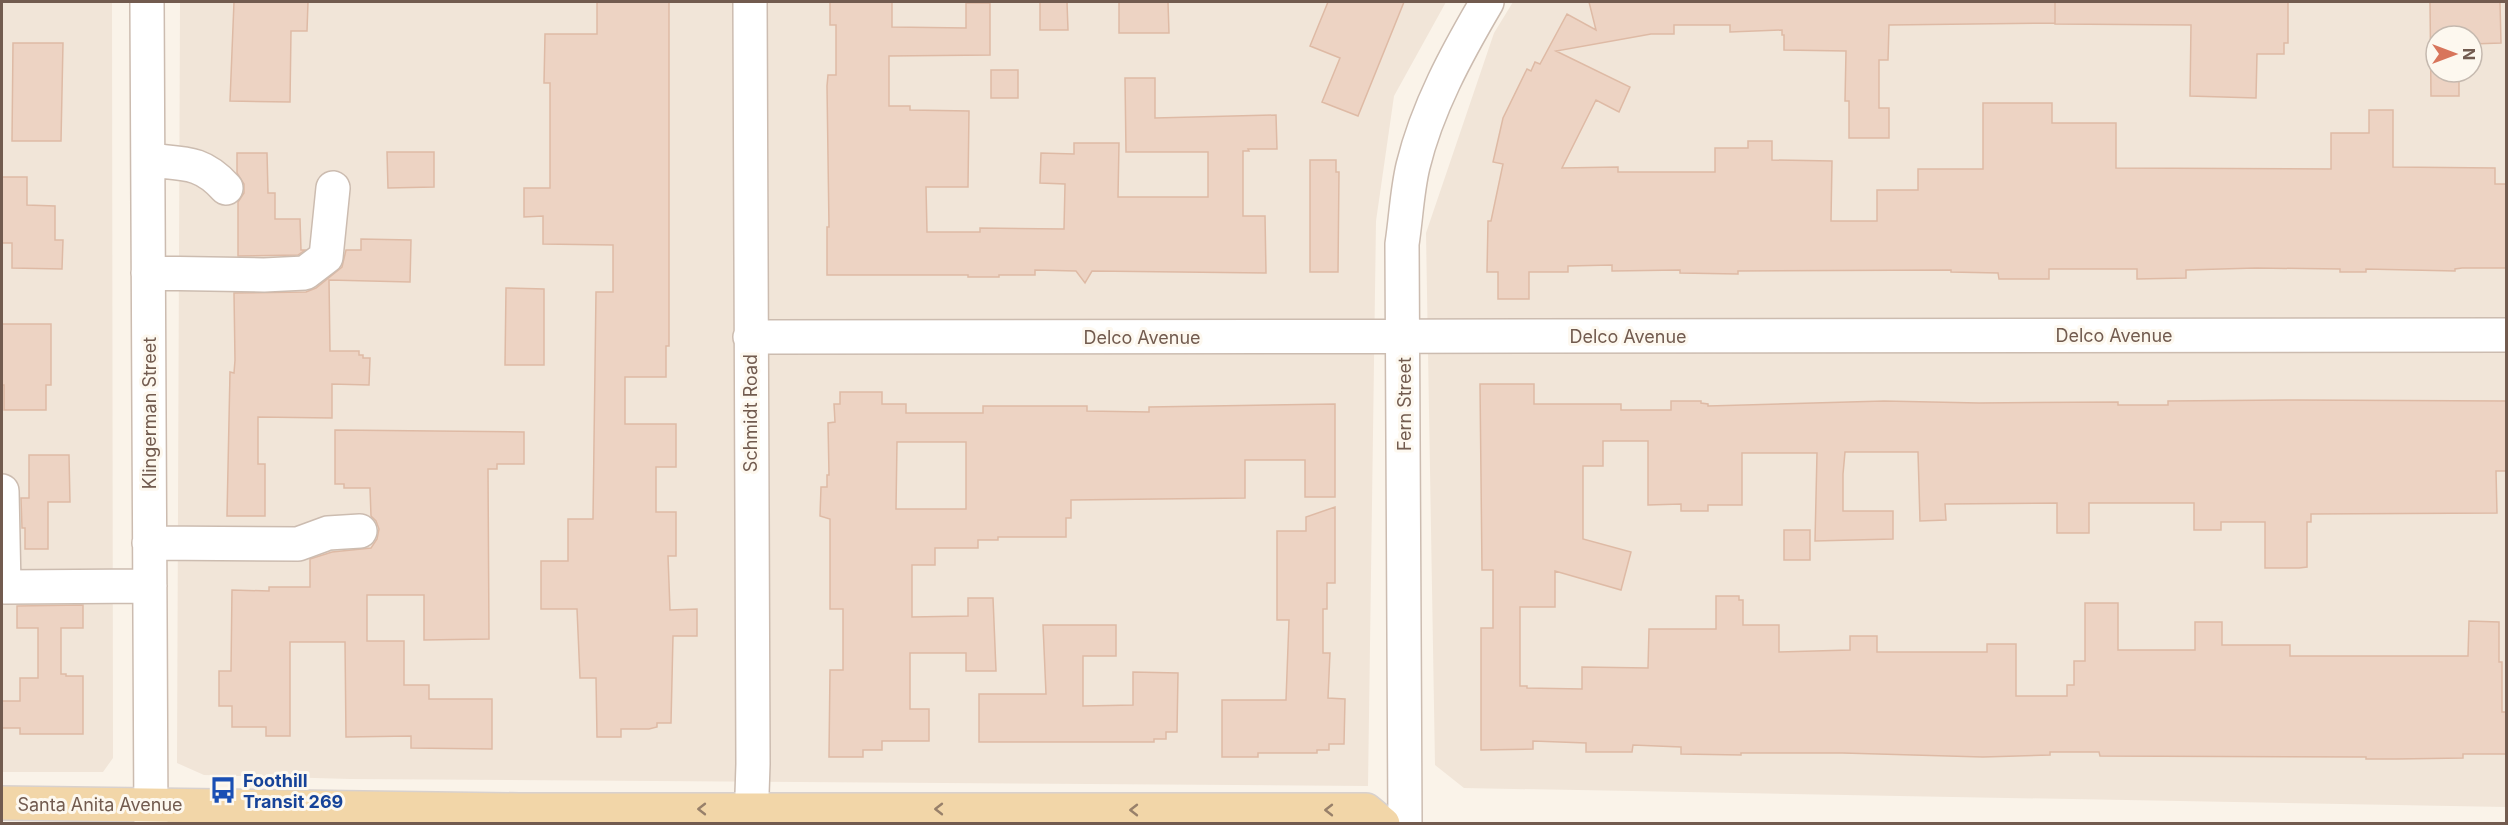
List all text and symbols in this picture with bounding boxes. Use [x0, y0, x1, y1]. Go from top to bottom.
north arrow [2424, 24, 2484, 84]
text: N [2459, 48, 2479, 60]
street label: Delco Avenue [2055, 325, 2173, 346]
street label: Delco Avenue [1569, 326, 1687, 347]
street label: Delco Avenue [1083, 327, 1201, 348]
street label: Klingerman Street [139, 337, 160, 489]
street label: Schmidt Road [740, 354, 761, 472]
street label: Fern Street [1394, 357, 1415, 451]
place label: Foothill Transit 269 [243, 770, 343, 812]
bus stop icon: Foothill Transit 269 [208, 775, 238, 805]
street label: Santa Anita Avenue [17, 794, 183, 815]
one-way arrow [697, 803, 706, 815]
one-way arrow [934, 803, 943, 815]
one-way arrow [1129, 804, 1138, 816]
one-way arrow [1324, 804, 1333, 816]

